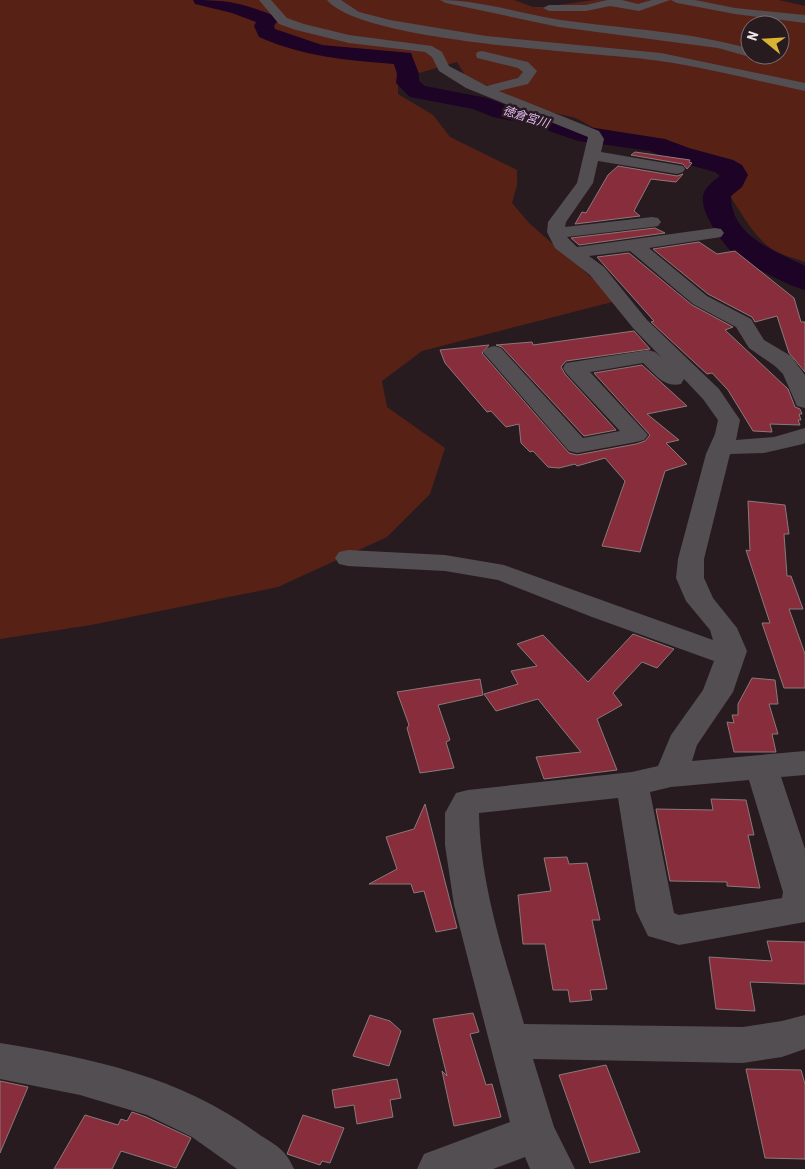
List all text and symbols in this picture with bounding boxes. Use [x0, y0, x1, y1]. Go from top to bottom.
north arrow [740, 15, 790, 65]
text: N [744, 29, 762, 43]
water label: 徳倉宮川 [501, 103, 553, 131]

